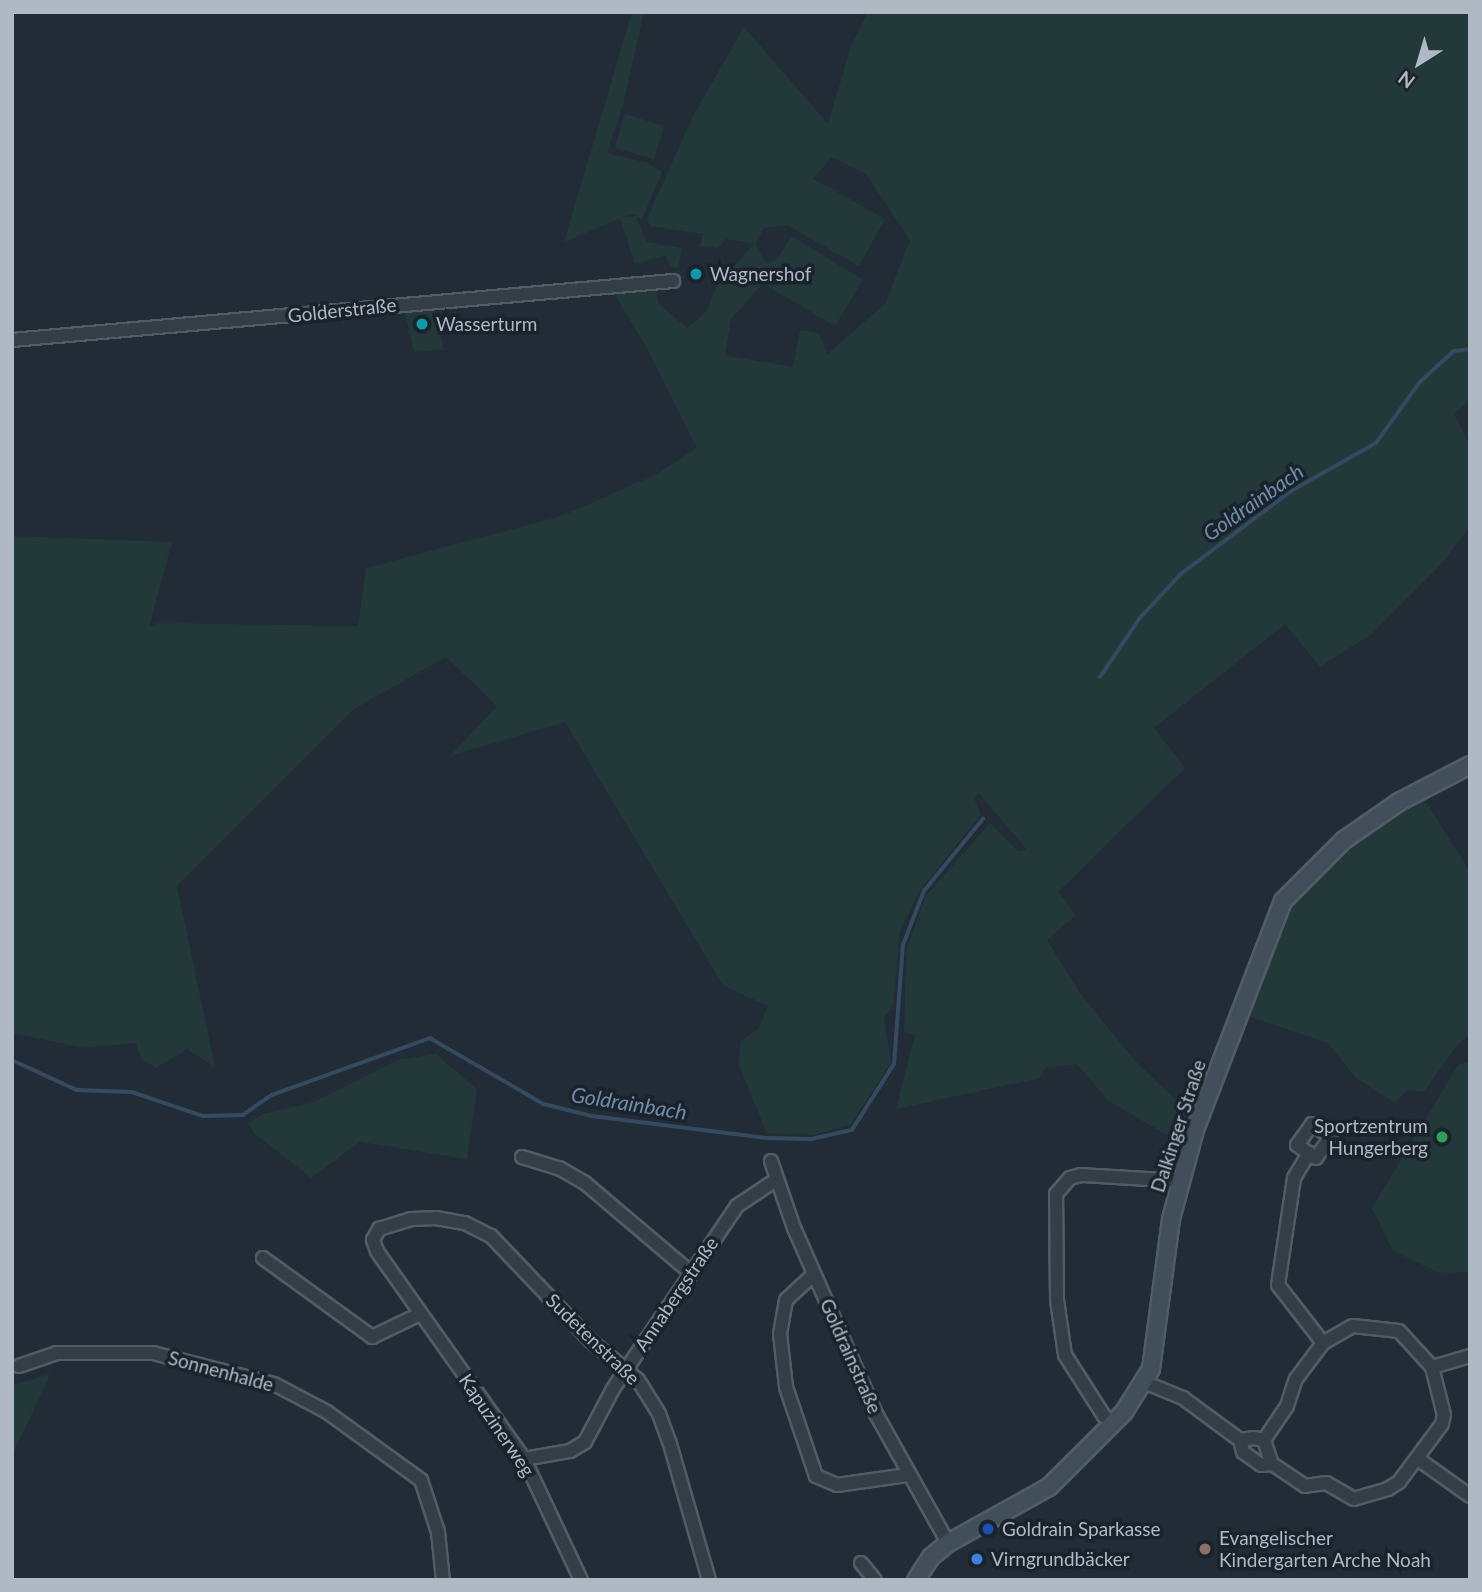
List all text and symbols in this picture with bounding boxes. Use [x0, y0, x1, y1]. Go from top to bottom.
north arrow [1384, 28, 1454, 98]
text: N [1393, 67, 1419, 94]
place label: Wagnershof [710, 263, 811, 285]
marker: Wagnershof [688, 266, 704, 282]
street label: Golderstraße [287, 293, 397, 327]
place label: Wasserturm [436, 313, 537, 335]
marker: Wasserturm [414, 316, 430, 332]
water label: Goldrainbach [1198, 458, 1308, 546]
street label: Dalkinger Straße [1146, 1057, 1210, 1195]
water label: Goldrainbach [569, 1081, 689, 1125]
place label: Sportzentrum Hungerberg [1314, 1115, 1428, 1159]
marker: Sportzentrum Hungerberg [1434, 1129, 1450, 1145]
street label: Annabergstraße [629, 1232, 723, 1356]
street label: Sudetenstraße [542, 1289, 644, 1389]
street label: Goldrainstraße [816, 1295, 886, 1417]
street label: Sonnenhalde [166, 1346, 276, 1396]
street label: Kapuzinerweg [454, 1369, 540, 1481]
place label: Goldrain Sparkasse [1002, 1518, 1161, 1540]
marker: Goldrain Sparkasse [980, 1521, 996, 1537]
place label: Evangelischer Kindergarten Arche Noah [1219, 1527, 1432, 1571]
marker: Evangelischer Kindergarten Arche Noah [1197, 1541, 1213, 1557]
place label: Virngrundbäcker [991, 1548, 1130, 1570]
marker: Virngrundbäcker [969, 1551, 985, 1567]

